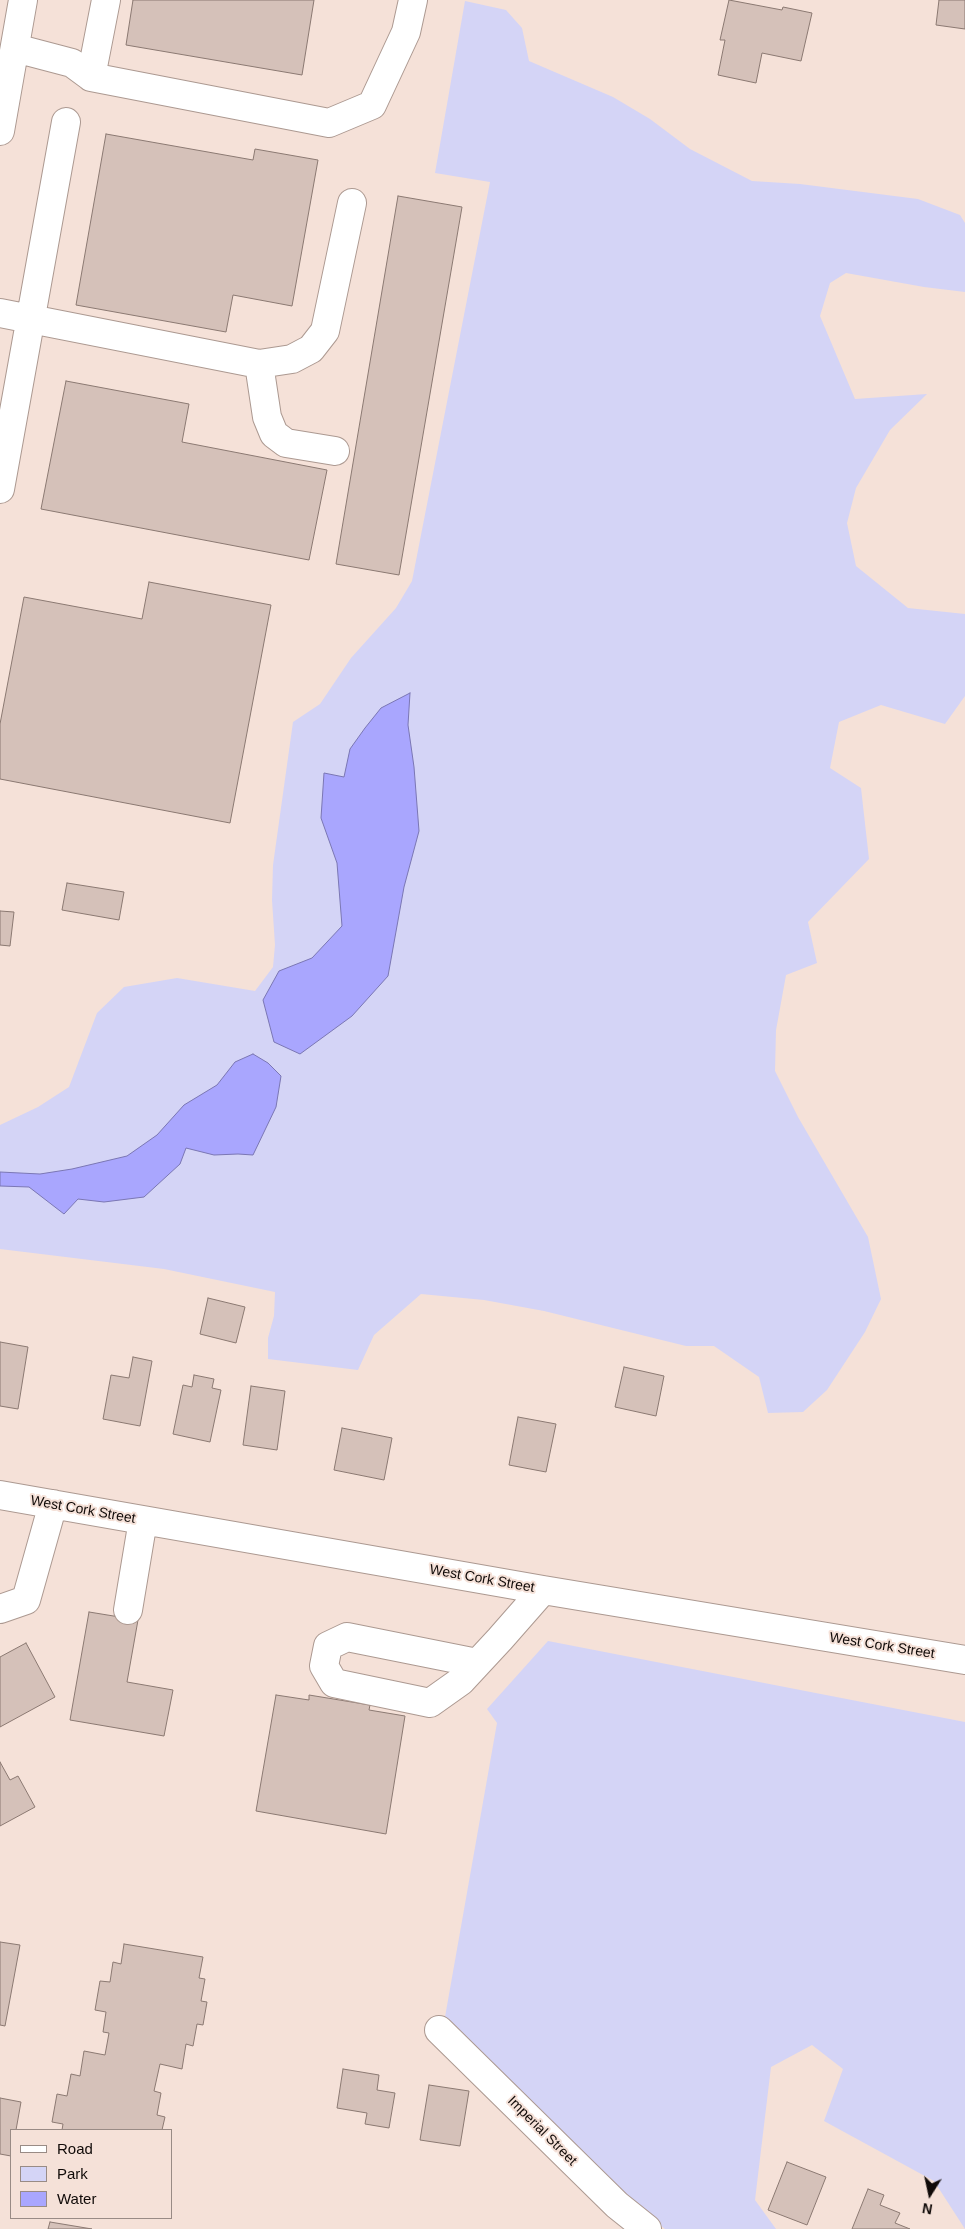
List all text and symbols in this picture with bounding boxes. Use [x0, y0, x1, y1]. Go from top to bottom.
street label: West Cork Street [29, 1492, 137, 1528]
street label: West Cork Street [428, 1561, 536, 1597]
street label: West Cork Street [828, 1629, 936, 1663]
street label: Imperial Street [504, 2093, 580, 2169]
legend [10, 2129, 172, 2219]
text: Road [57, 2140, 93, 2157]
text: Park [57, 2165, 88, 2182]
north arrow [905, 2169, 955, 2219]
text: Water [57, 2190, 96, 2207]
text: N [921, 2200, 934, 2218]

